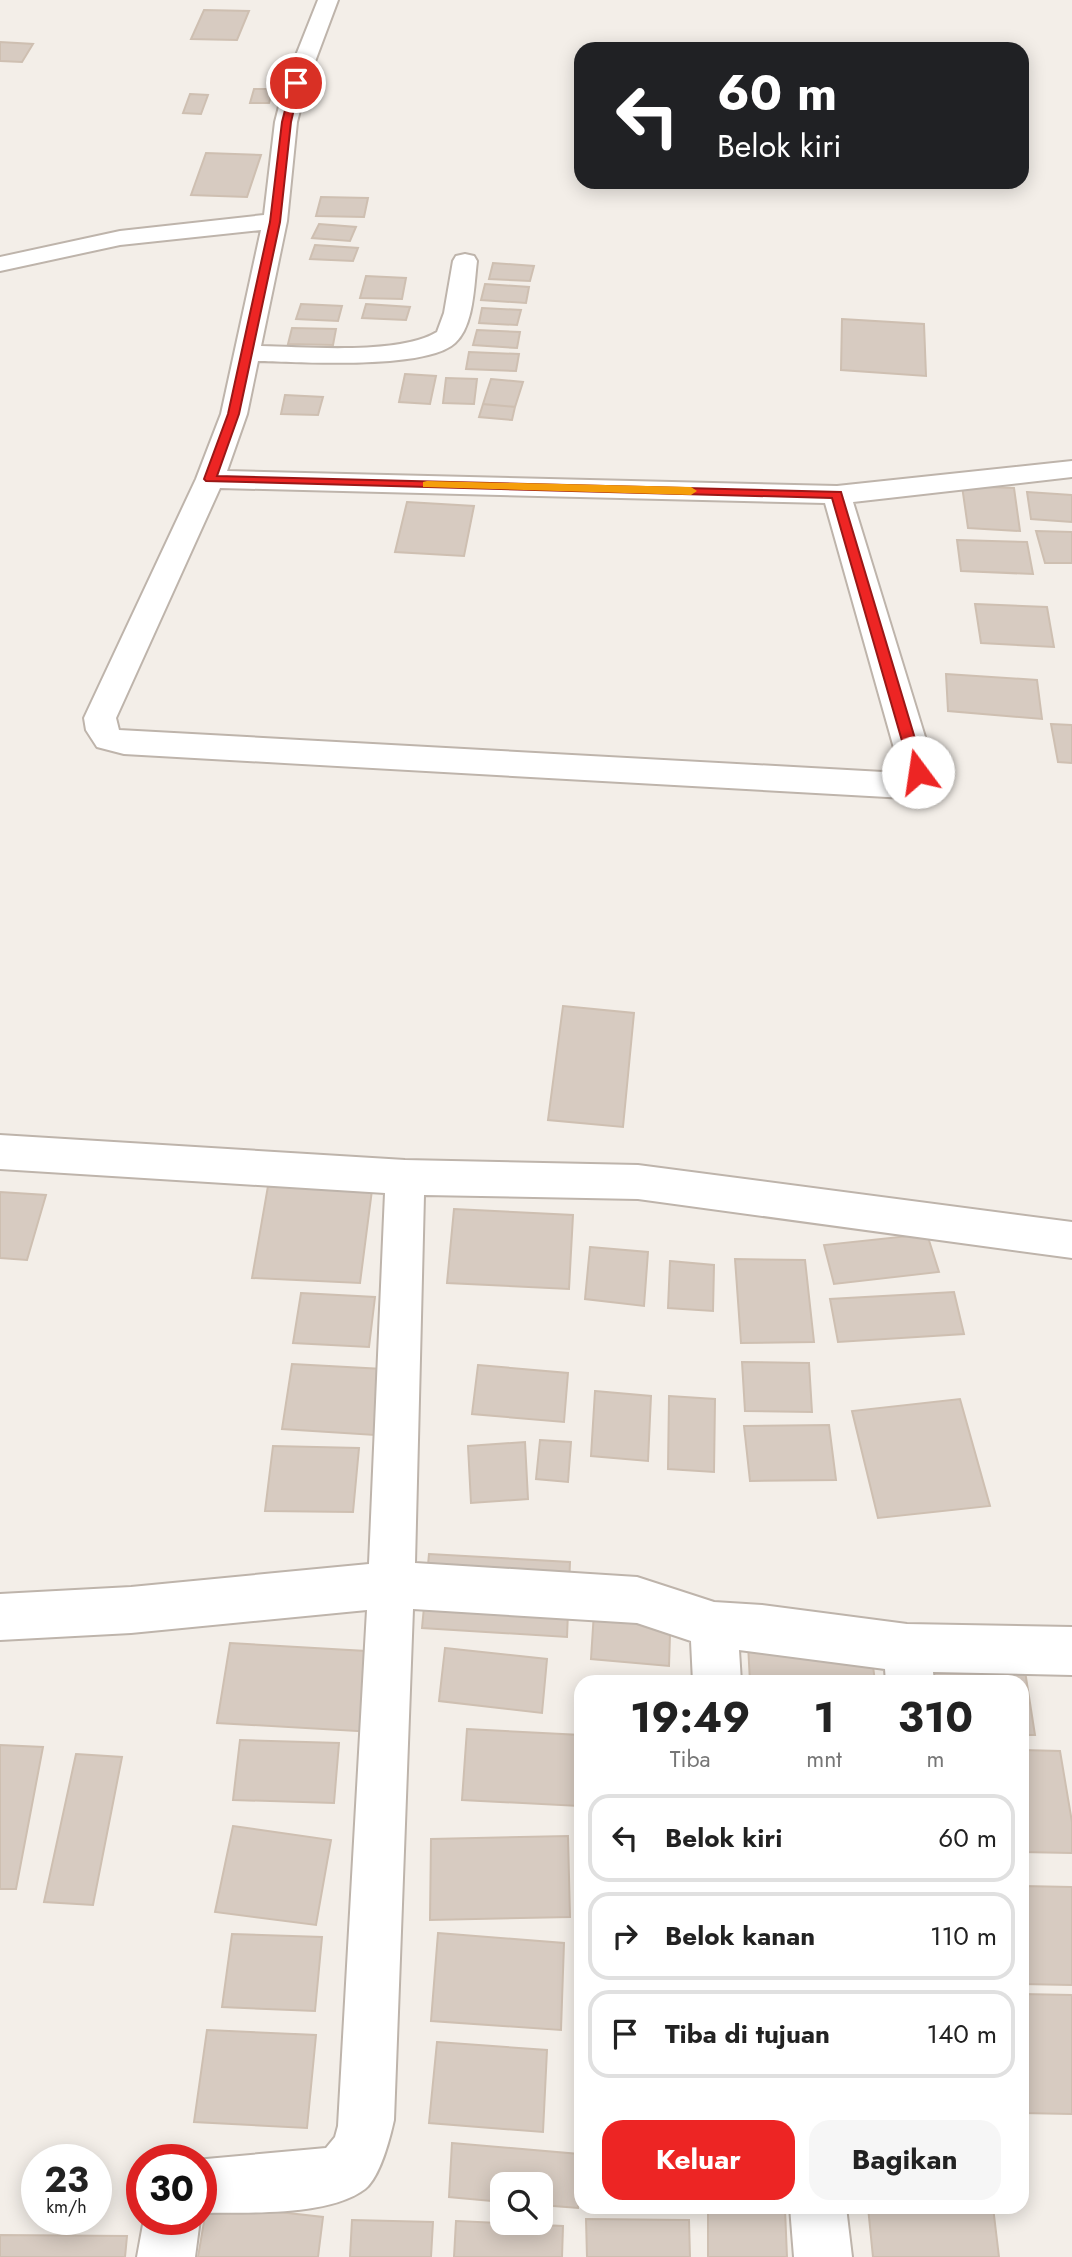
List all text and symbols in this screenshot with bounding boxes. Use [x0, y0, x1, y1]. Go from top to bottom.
pin [266, 53, 326, 113]
text: 60 m [717, 58, 837, 128]
icon: arrive [277, 64, 315, 102]
icon: left [602, 70, 693, 161]
text: Belok kiri [717, 123, 842, 169]
position arrow [881, 735, 955, 809]
text: 19:49 [630, 1687, 750, 1748]
text: 1 [813, 1687, 835, 1748]
text: 310 [898, 1687, 973, 1748]
text: Tiba [670, 1742, 711, 1776]
text: mnt [806, 1742, 842, 1776]
text: m [926, 1742, 944, 1776]
icon: left [606, 1819, 644, 1857]
text: Belok kiri [665, 1819, 782, 1857]
text: 60 m [938, 1819, 997, 1857]
icon: right [606, 1917, 644, 1955]
text: Belok kanan [665, 1917, 815, 1955]
text: 110 m [930, 1917, 997, 1955]
icon: arrive [606, 2015, 644, 2053]
text: Tiba di tujuan [665, 2015, 830, 2053]
text: 140 m [926, 2015, 997, 2053]
button: Keluar [602, 2120, 795, 2200]
button: Bagikan [809, 2120, 1001, 2200]
speed limit sign: 30 [126, 2144, 217, 2235]
text: 23 [44, 2155, 89, 2205]
map controls [490, 2172, 553, 2235]
button: search [490, 2172, 553, 2235]
text: km/h [46, 2194, 87, 2220]

